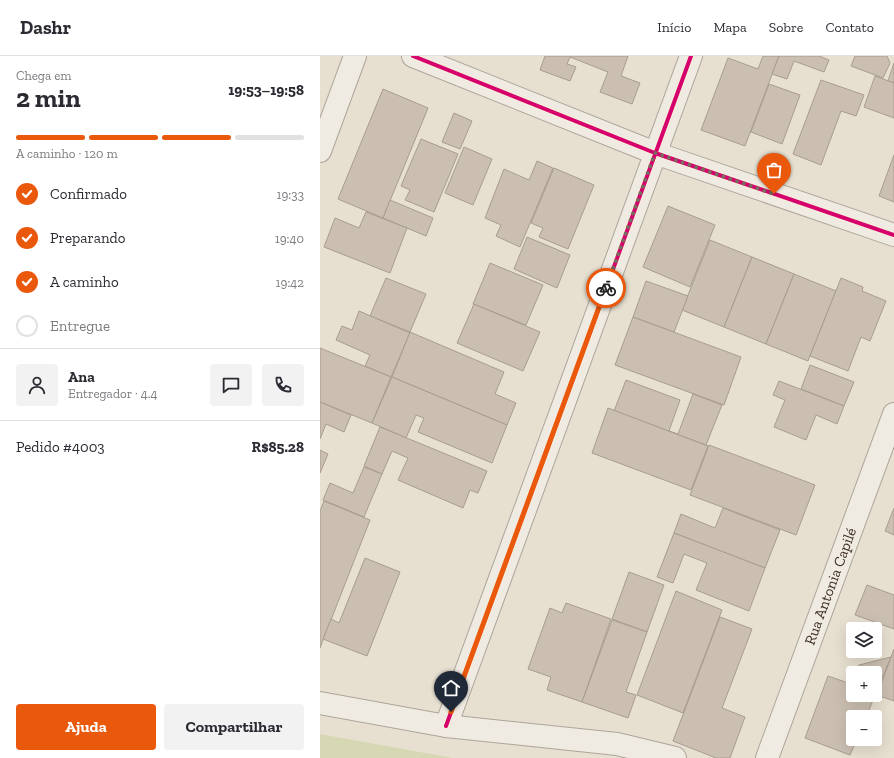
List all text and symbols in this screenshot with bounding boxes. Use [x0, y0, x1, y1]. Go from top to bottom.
text: Dashr [20, 16, 71, 39]
text: Início [657, 19, 691, 36]
text: Mapa [713, 19, 747, 36]
text: Sobre [769, 19, 803, 36]
text: Contato [825, 19, 874, 36]
text: Chega em [16, 68, 71, 83]
text: 19:53–19:58 [228, 81, 304, 99]
text: 2 min [16, 82, 81, 114]
text: A caminho · 120 m [16, 146, 118, 161]
pin [757, 153, 791, 194]
icon: bag [763, 159, 785, 181]
icon: check [16, 183, 38, 205]
text: Confirmado [50, 185, 127, 203]
text: 19:33 [276, 187, 304, 202]
icon: check [16, 227, 38, 249]
text: Preparando [50, 229, 126, 247]
text: 19:40 [275, 231, 304, 246]
courier [586, 268, 626, 308]
icon: check [16, 271, 38, 293]
text: A caminho [50, 273, 119, 291]
text: 19:42 [275, 275, 304, 290]
icon: bike [595, 277, 617, 299]
text: Entregue [50, 317, 110, 335]
button: person [16, 364, 58, 406]
button: chat [210, 364, 252, 406]
button: phone [262, 364, 304, 406]
text: Ana [68, 368, 95, 386]
text: Entregador · 4.4 [68, 386, 157, 401]
text: Pedido #4003 [16, 438, 105, 456]
text: R$85.28 [252, 438, 304, 456]
street label: Rua Antonia Capilé [801, 525, 860, 647]
map controls [846, 622, 882, 746]
button: layers [846, 622, 882, 658]
button: + [846, 666, 882, 702]
pin [434, 671, 468, 712]
icon: home [440, 677, 462, 699]
button: Ajuda [16, 704, 156, 750]
button: Compartilhar [164, 704, 304, 750]
button: − [846, 710, 882, 746]

